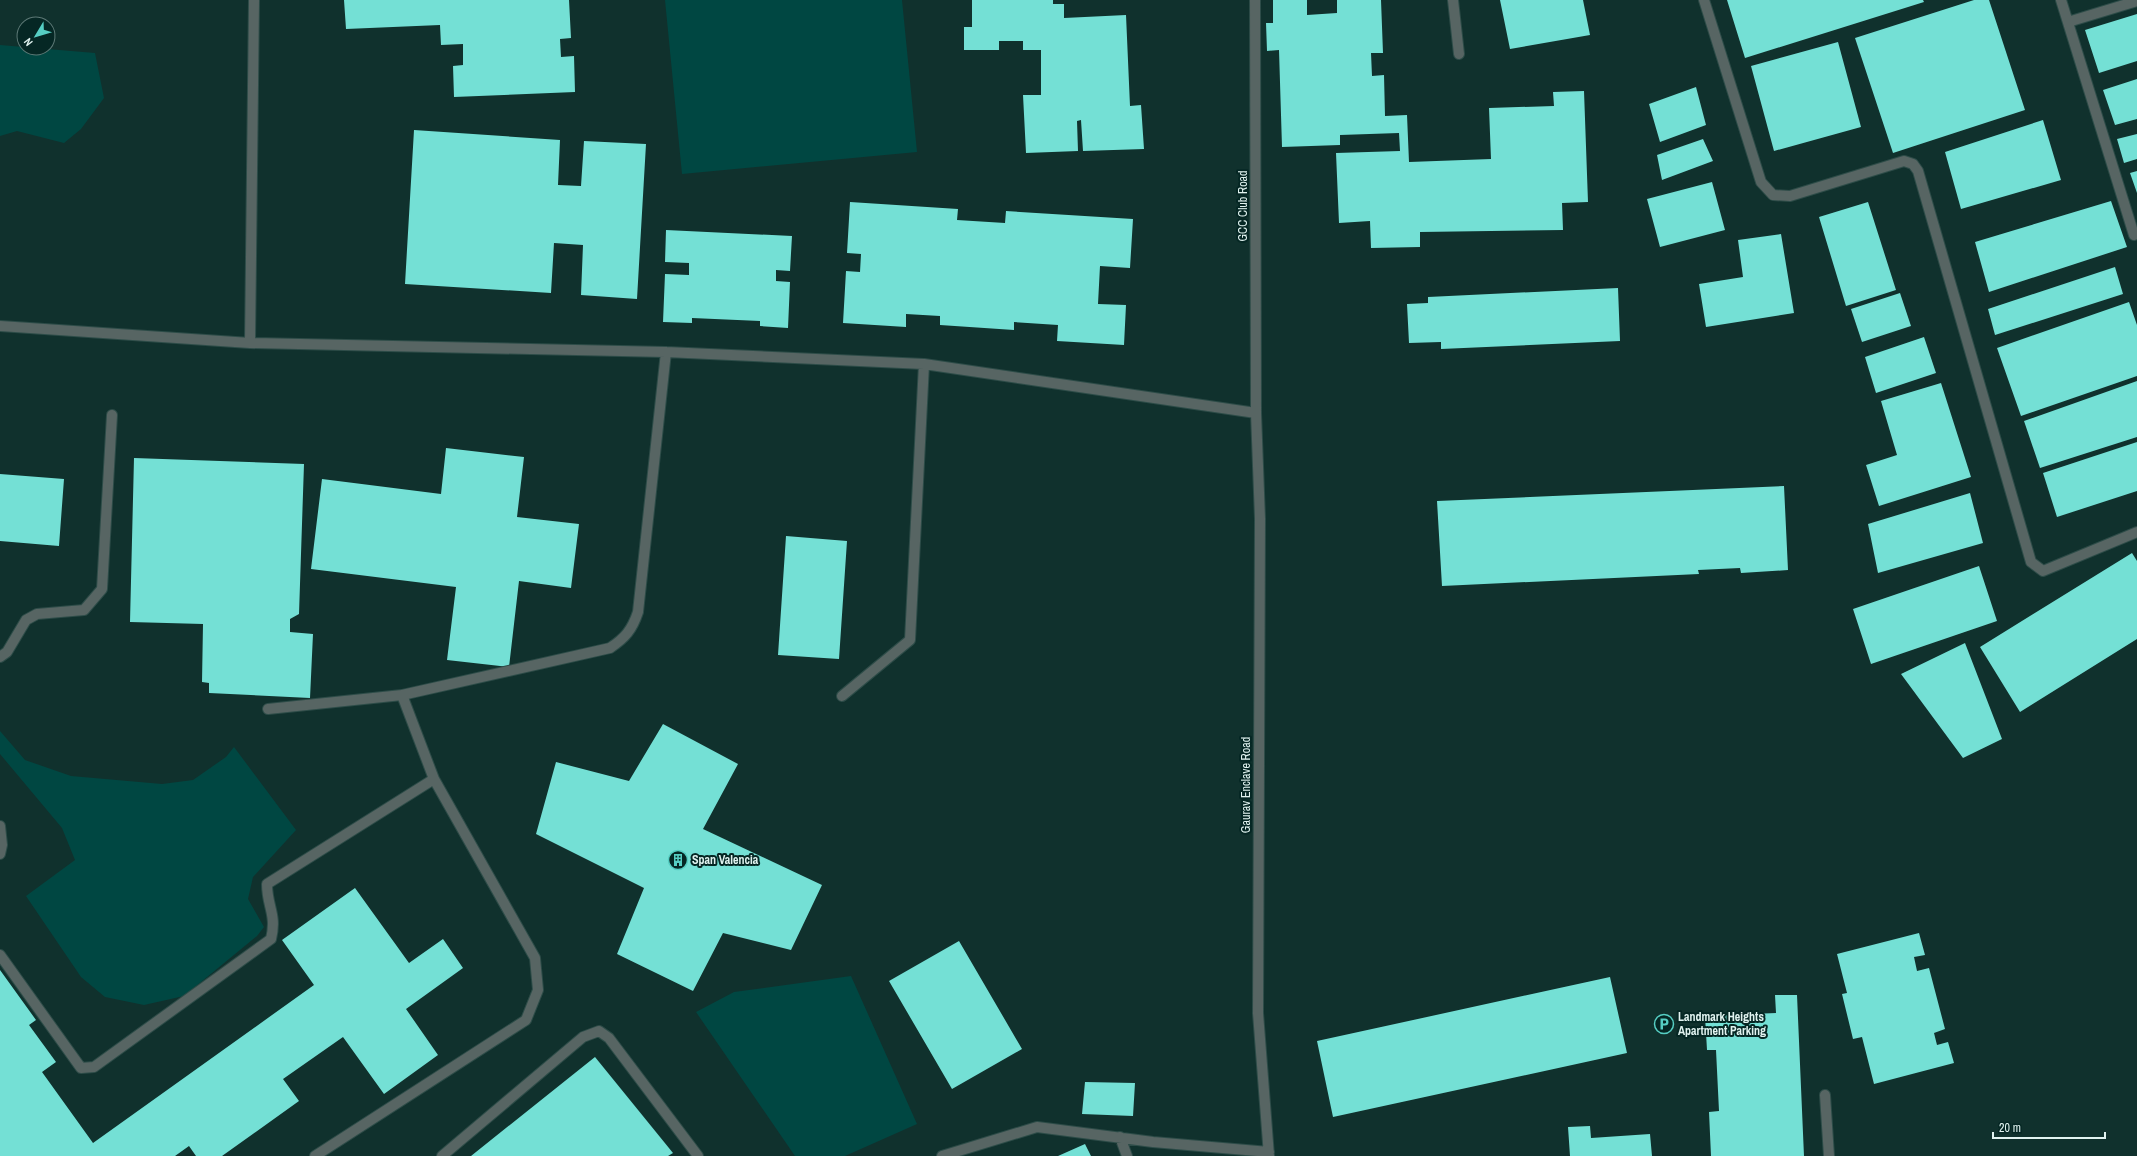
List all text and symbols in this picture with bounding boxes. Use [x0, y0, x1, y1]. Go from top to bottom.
north arrow [16, 16, 56, 56]
text: N [21, 35, 36, 49]
street label: GCC Club Road [1235, 170, 1251, 242]
street label: Gaurav Enclave Road [1238, 737, 1254, 833]
building icon: Span Valencia [667, 849, 689, 871]
place label: Span Valencia [692, 852, 759, 868]
place label: Landmark Heights Apartment Parking [1678, 1009, 1766, 1039]
parking icon: Landmark Heights Apartment Parking [1653, 1013, 1675, 1035]
scale bar [1993, 1114, 2105, 1140]
text: 20 m [1999, 1120, 2021, 1136]

